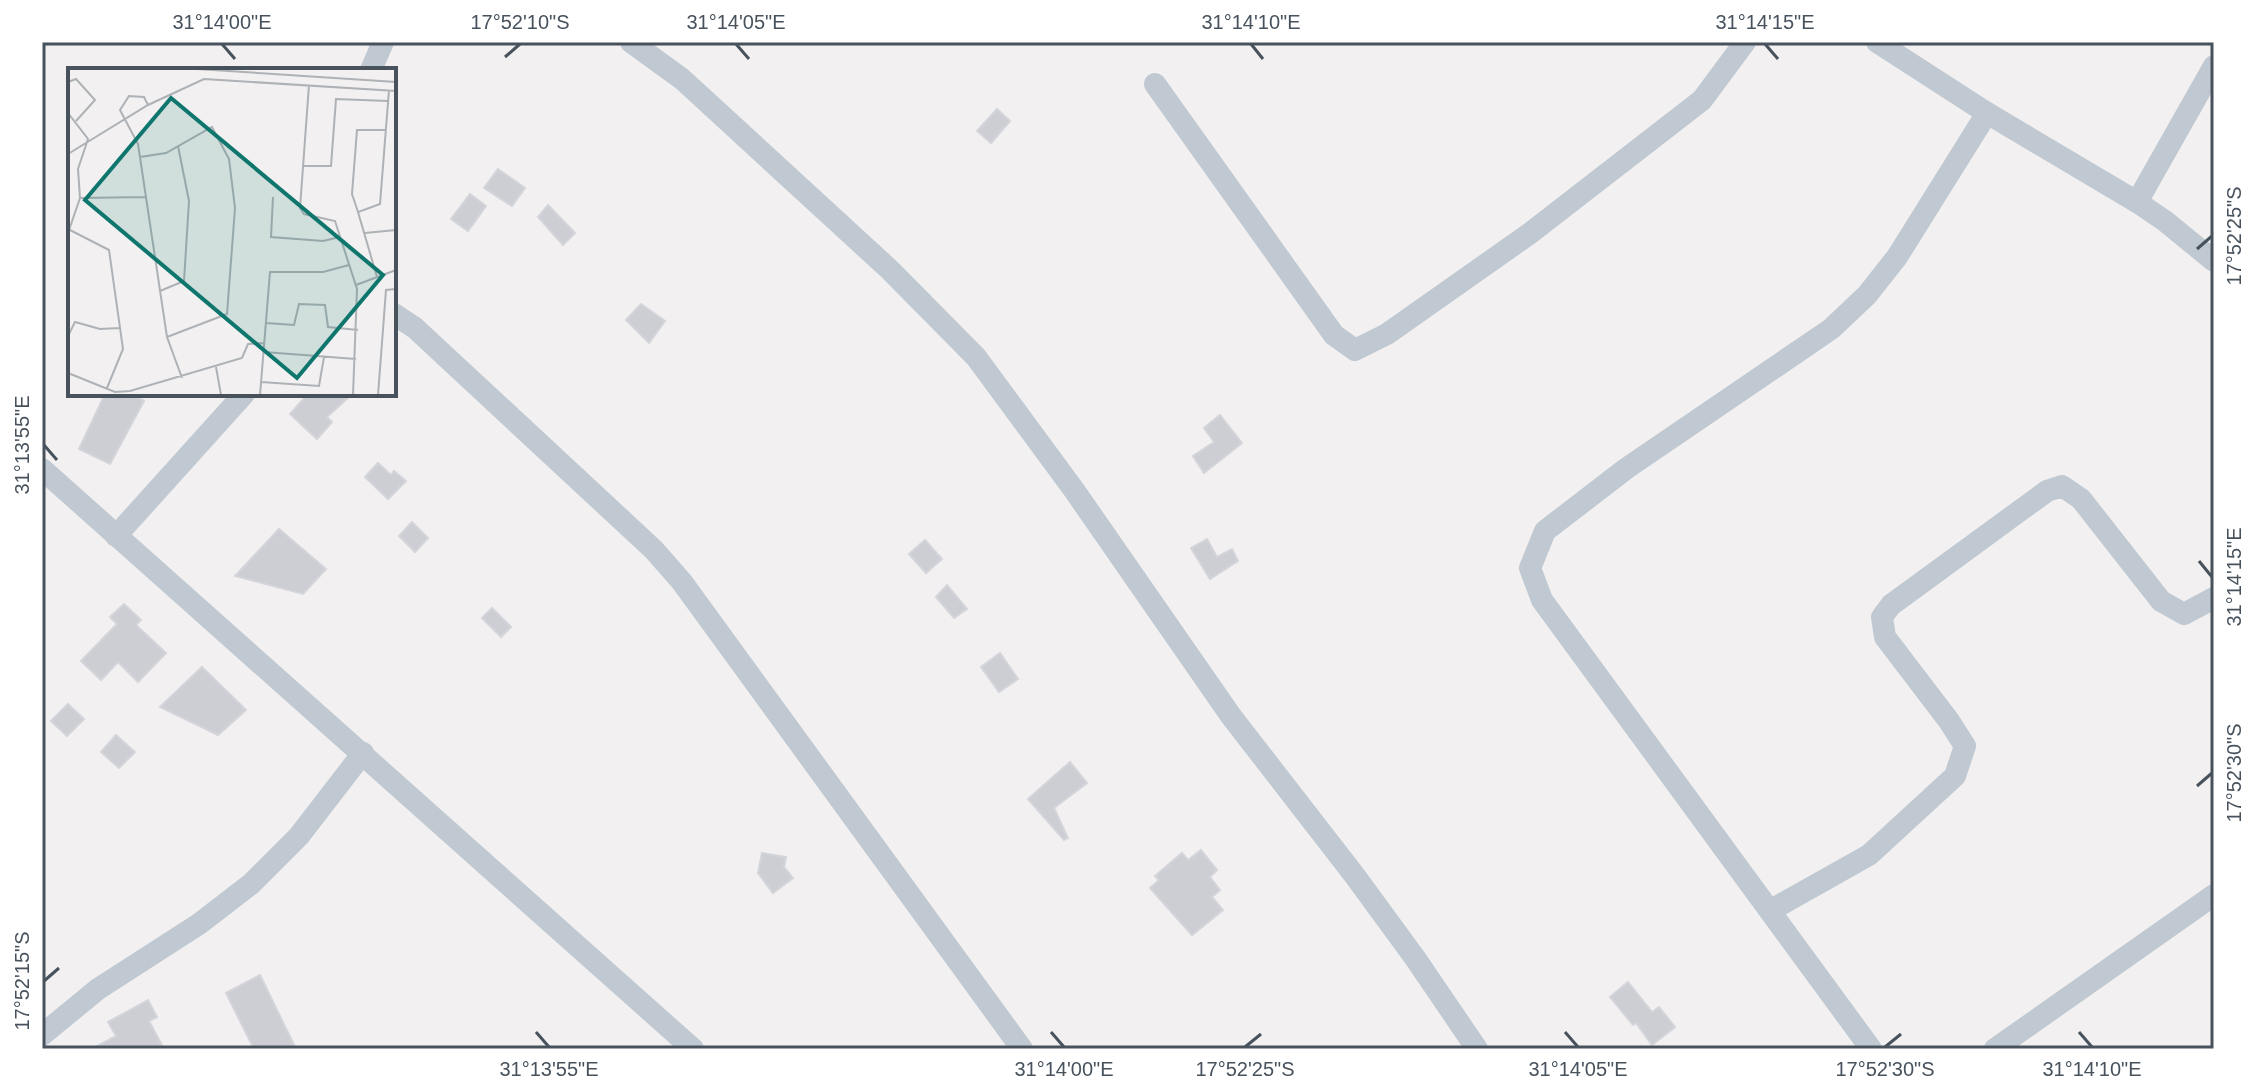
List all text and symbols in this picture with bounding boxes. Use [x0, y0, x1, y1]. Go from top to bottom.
text: 31°14'00"E [173, 11, 272, 33]
text: 17°52'10"S [471, 11, 570, 33]
text: 31°14'05"E [687, 11, 786, 33]
text: 31°14'10"E [1202, 11, 1301, 33]
text: 31°14'15"E [1716, 11, 1815, 33]
inset map [68, 68, 396, 396]
text: 17°52'25"S [2223, 187, 2245, 286]
text: 31°13'55"E [11, 396, 33, 495]
text: 31°14'15"E [2223, 528, 2245, 627]
text: 17°52'30"S [2223, 724, 2245, 823]
text: 17°52'15"S [11, 932, 33, 1031]
text: 31°13'55"E [500, 1058, 599, 1080]
text: 31°14'00"E [1015, 1058, 1114, 1080]
text: 17°52'25"S [1196, 1058, 1295, 1080]
text: 31°14'05"E [1529, 1058, 1628, 1080]
text: 17°52'30"S [1836, 1058, 1935, 1080]
text: 31°14'10"E [2043, 1058, 2142, 1080]

